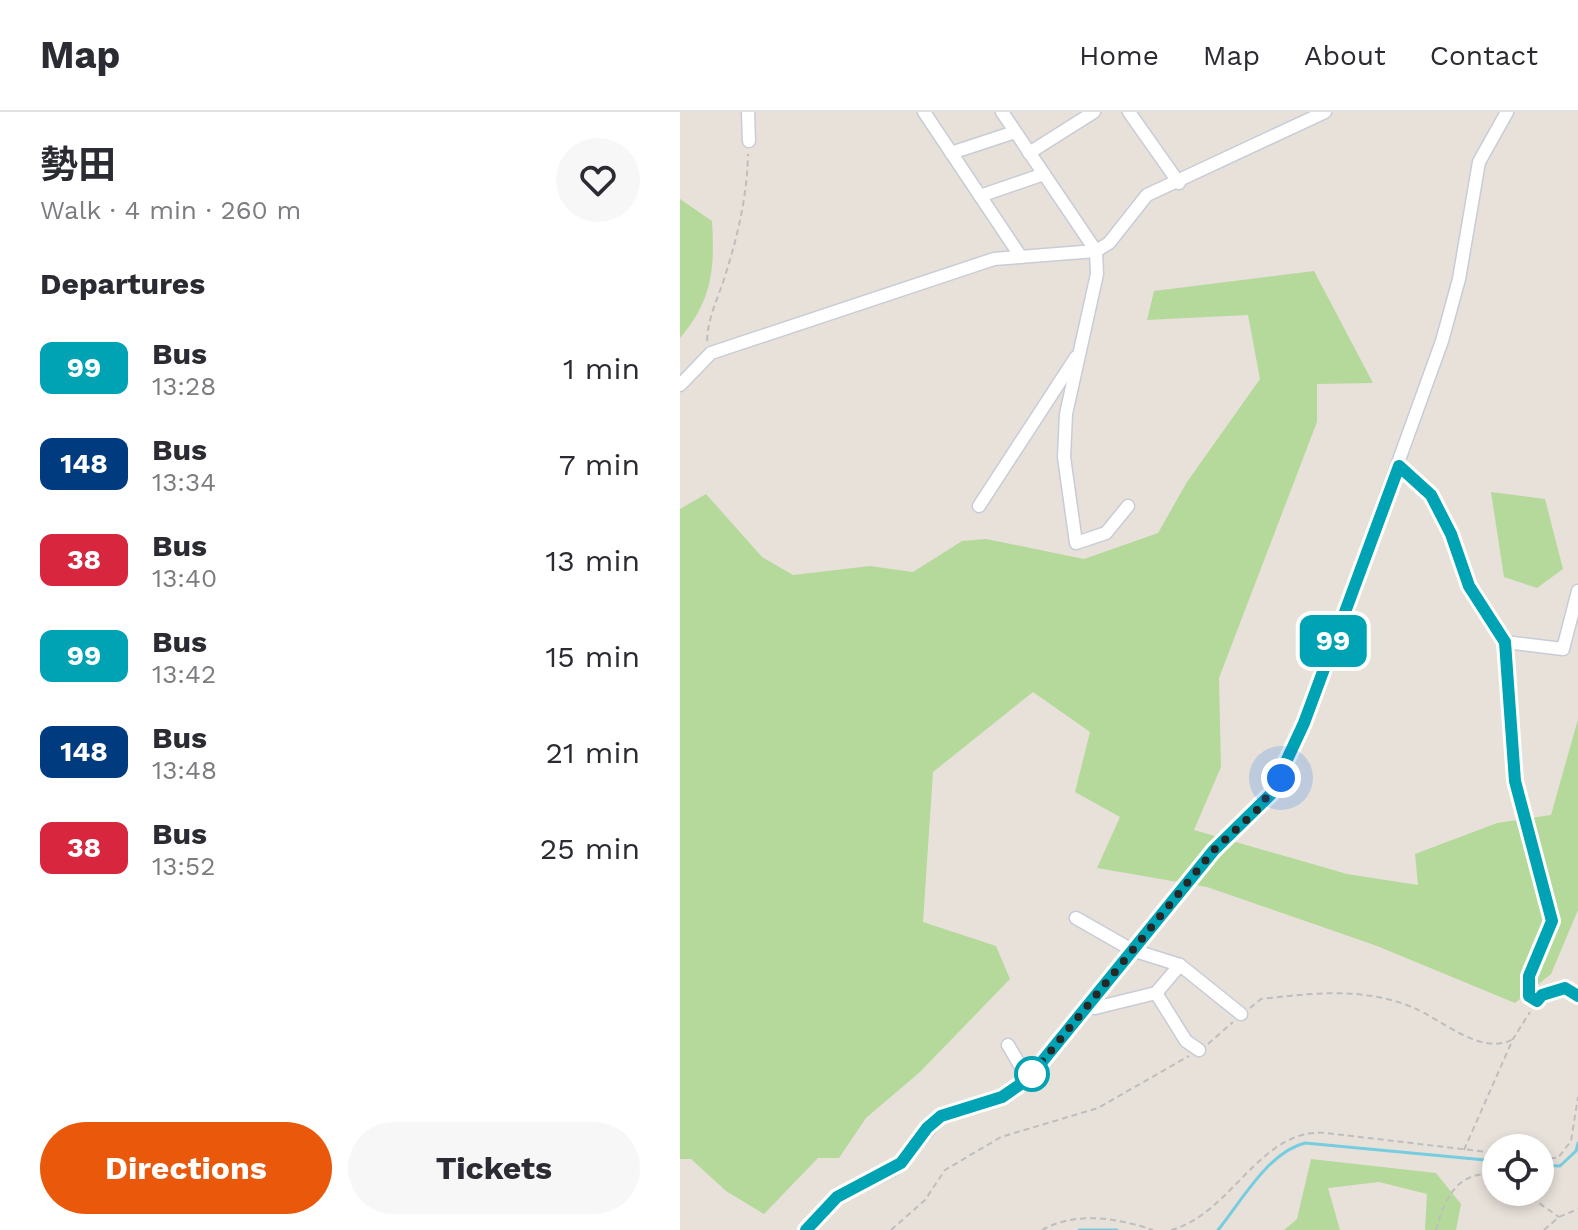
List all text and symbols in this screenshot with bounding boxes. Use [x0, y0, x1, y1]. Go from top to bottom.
text: Map [40, 33, 120, 77]
text: Home [1079, 39, 1159, 72]
text: Map [1203, 39, 1260, 72]
text: About [1304, 39, 1386, 72]
text: Contact [1430, 39, 1538, 72]
button: heart [556, 138, 640, 222]
text: 勢田 [40, 143, 116, 187]
text: Walk · 4 min · 260 m [40, 195, 301, 225]
text: Departures [40, 266, 205, 301]
text: Bus [152, 336, 207, 371]
text: 99 [67, 351, 101, 384]
text: 1 min [563, 351, 640, 386]
text: 13:28 [152, 371, 216, 401]
text: Bus [152, 432, 207, 467]
text: 148 [60, 447, 108, 480]
text: 7 min [559, 447, 640, 482]
text: 13:34 [152, 467, 216, 497]
text: Bus [152, 528, 207, 563]
text: 38 [67, 543, 101, 576]
text: 13 min [545, 543, 640, 578]
text: 13:40 [152, 563, 217, 593]
line badge: 99 [1297, 615, 1369, 667]
text: Bus [152, 624, 207, 659]
text: 99 [1316, 624, 1350, 657]
text: 99 [67, 639, 101, 672]
text: 15 min [545, 639, 640, 674]
text: 13:42 [152, 659, 216, 689]
text: Bus [152, 720, 207, 755]
text: 148 [60, 735, 108, 768]
text: 21 min [545, 735, 640, 770]
text: 13:48 [152, 755, 217, 785]
your location [1261, 758, 1301, 798]
text: Bus [152, 816, 207, 851]
text: 38 [67, 831, 101, 864]
text: 25 min [540, 831, 640, 866]
text: 13:52 [152, 851, 215, 881]
unlabelled marker [1015, 1057, 1049, 1091]
button: Directions [40, 1122, 332, 1214]
button: Tickets [348, 1122, 640, 1214]
map controls [1482, 1134, 1554, 1206]
button: locate [1482, 1134, 1554, 1206]

